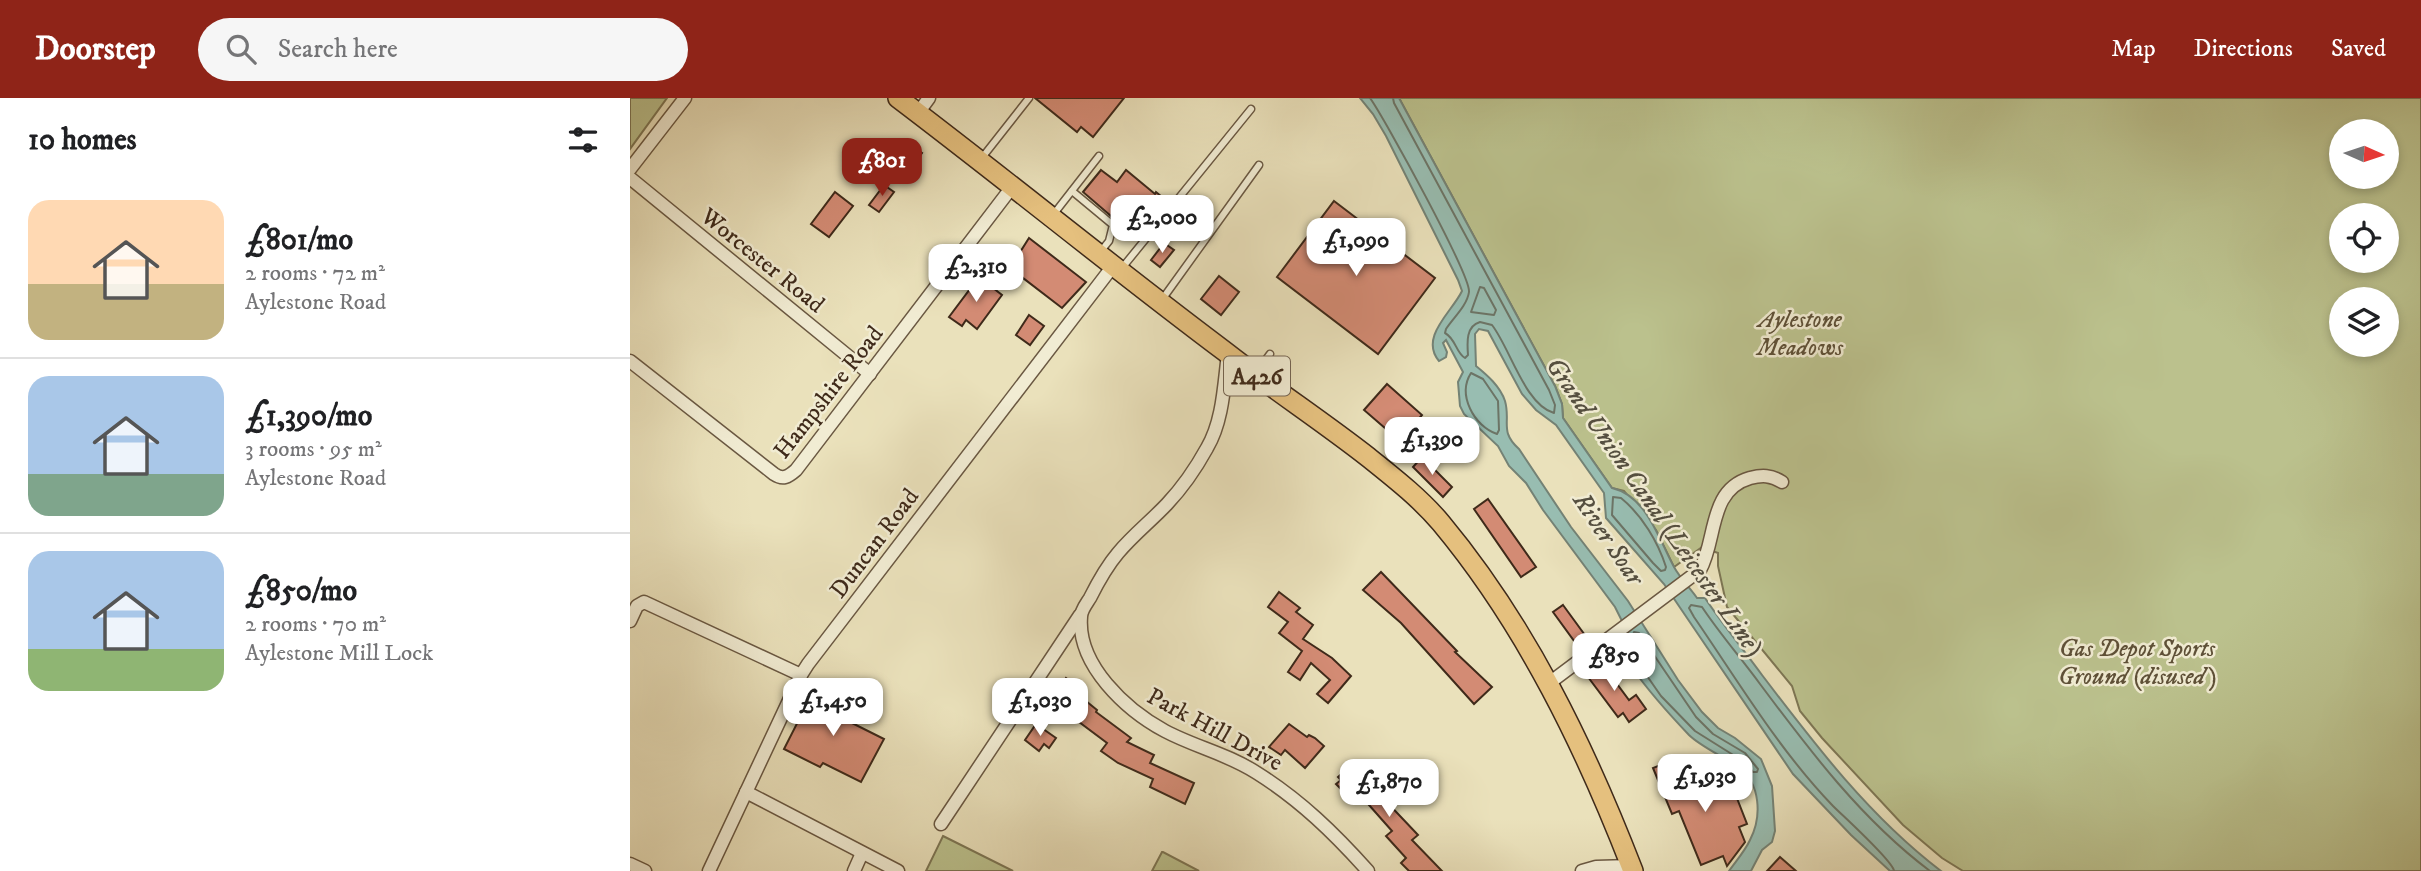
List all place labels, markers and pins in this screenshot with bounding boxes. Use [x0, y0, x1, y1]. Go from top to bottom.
pin: £801 [841, 139, 923, 198]
pin: £2,000 [1105, 195, 1219, 255]
pin: £1,090 [1299, 218, 1413, 278]
pin: £2,310 [919, 244, 1033, 304]
pin: £1,390 [1375, 418, 1489, 477]
pin: £850 [1573, 634, 1655, 693]
pin: £1,450 [776, 678, 890, 738]
pin: £1,030 [983, 678, 1097, 738]
pin: £1,930 [1648, 754, 1762, 814]
pin: £1,870 [1332, 760, 1446, 819]

